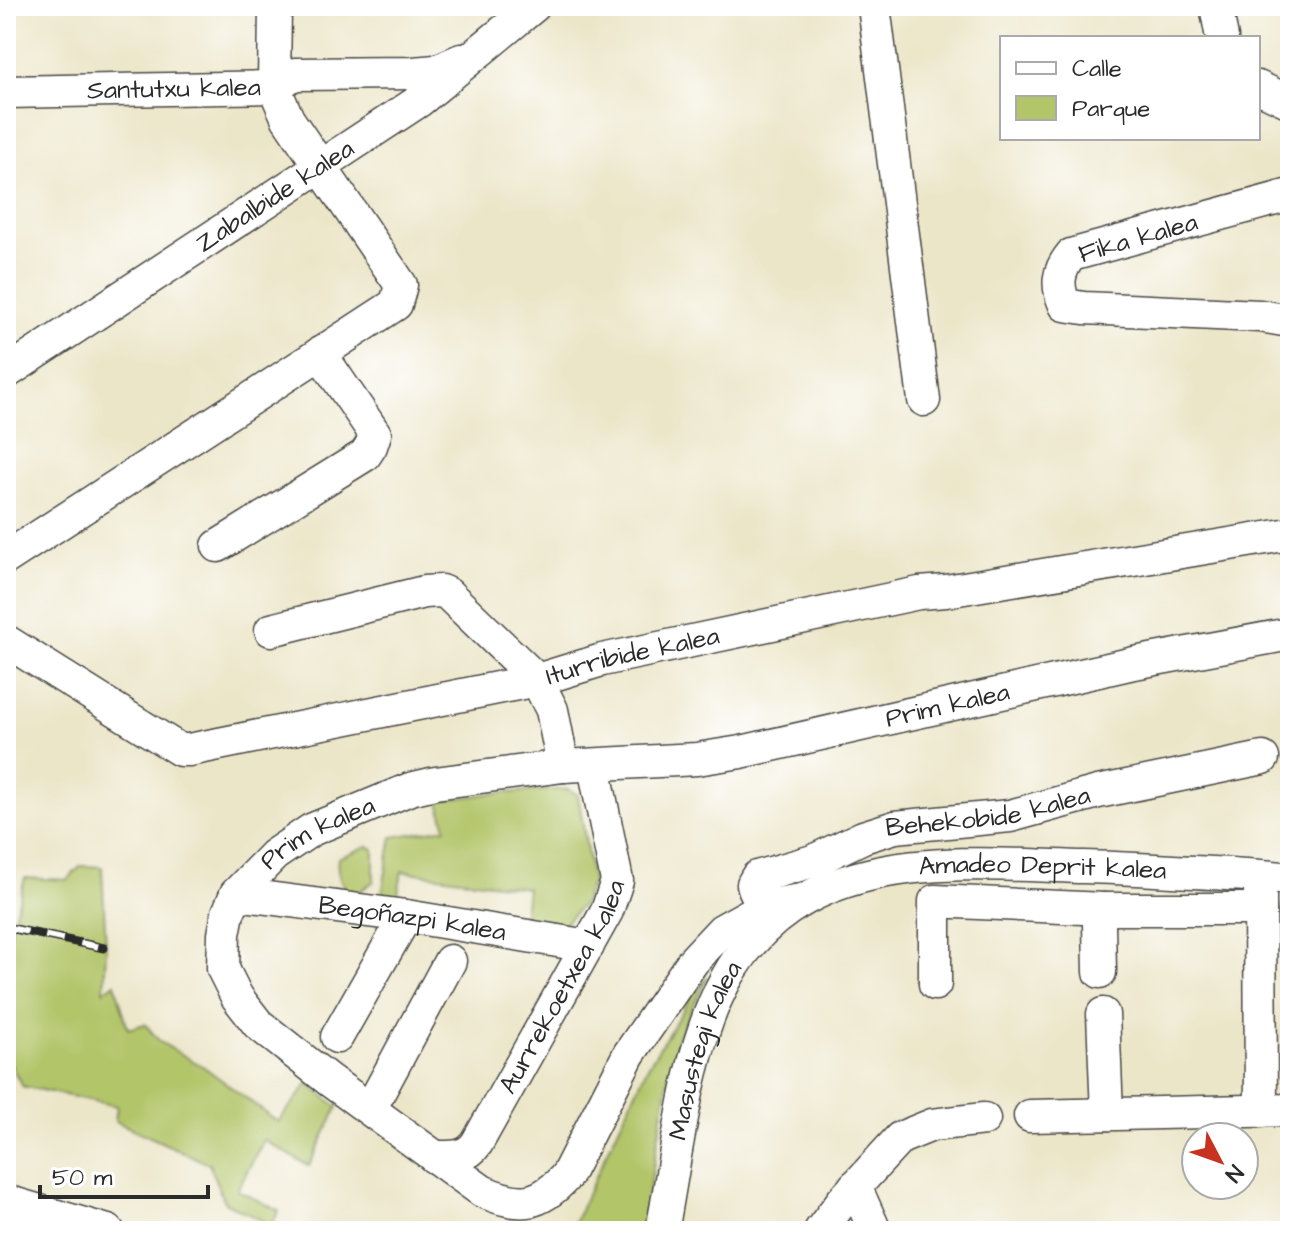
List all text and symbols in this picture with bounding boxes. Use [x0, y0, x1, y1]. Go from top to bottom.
legend [1000, 36, 1260, 140]
text: Calle [1072, 52, 1122, 86]
street label: Santutxu kalea [87, 69, 261, 108]
text: Parque [1072, 92, 1150, 126]
street label: Zabalbide kalea [189, 131, 361, 261]
street label: Fika kalea [1074, 204, 1202, 272]
street label: Iturribide kalea [541, 618, 723, 694]
street label: Prim kalea [882, 674, 1013, 737]
street label: Behekobide kalea [884, 777, 1094, 846]
street label: Prim kalea [251, 788, 380, 878]
street label: Amadeo Deprit kalea [917, 846, 1167, 889]
street label: Aurrekoetxea kalea [490, 875, 634, 1100]
street label: Begoñazpi kalea [316, 887, 509, 950]
street label: Masustegi kalea [660, 954, 751, 1143]
north arrow [1180, 1121, 1260, 1201]
scale bar [40, 1149, 208, 1199]
text: N [1218, 1158, 1250, 1189]
text: 50 m [52, 1161, 113, 1195]

